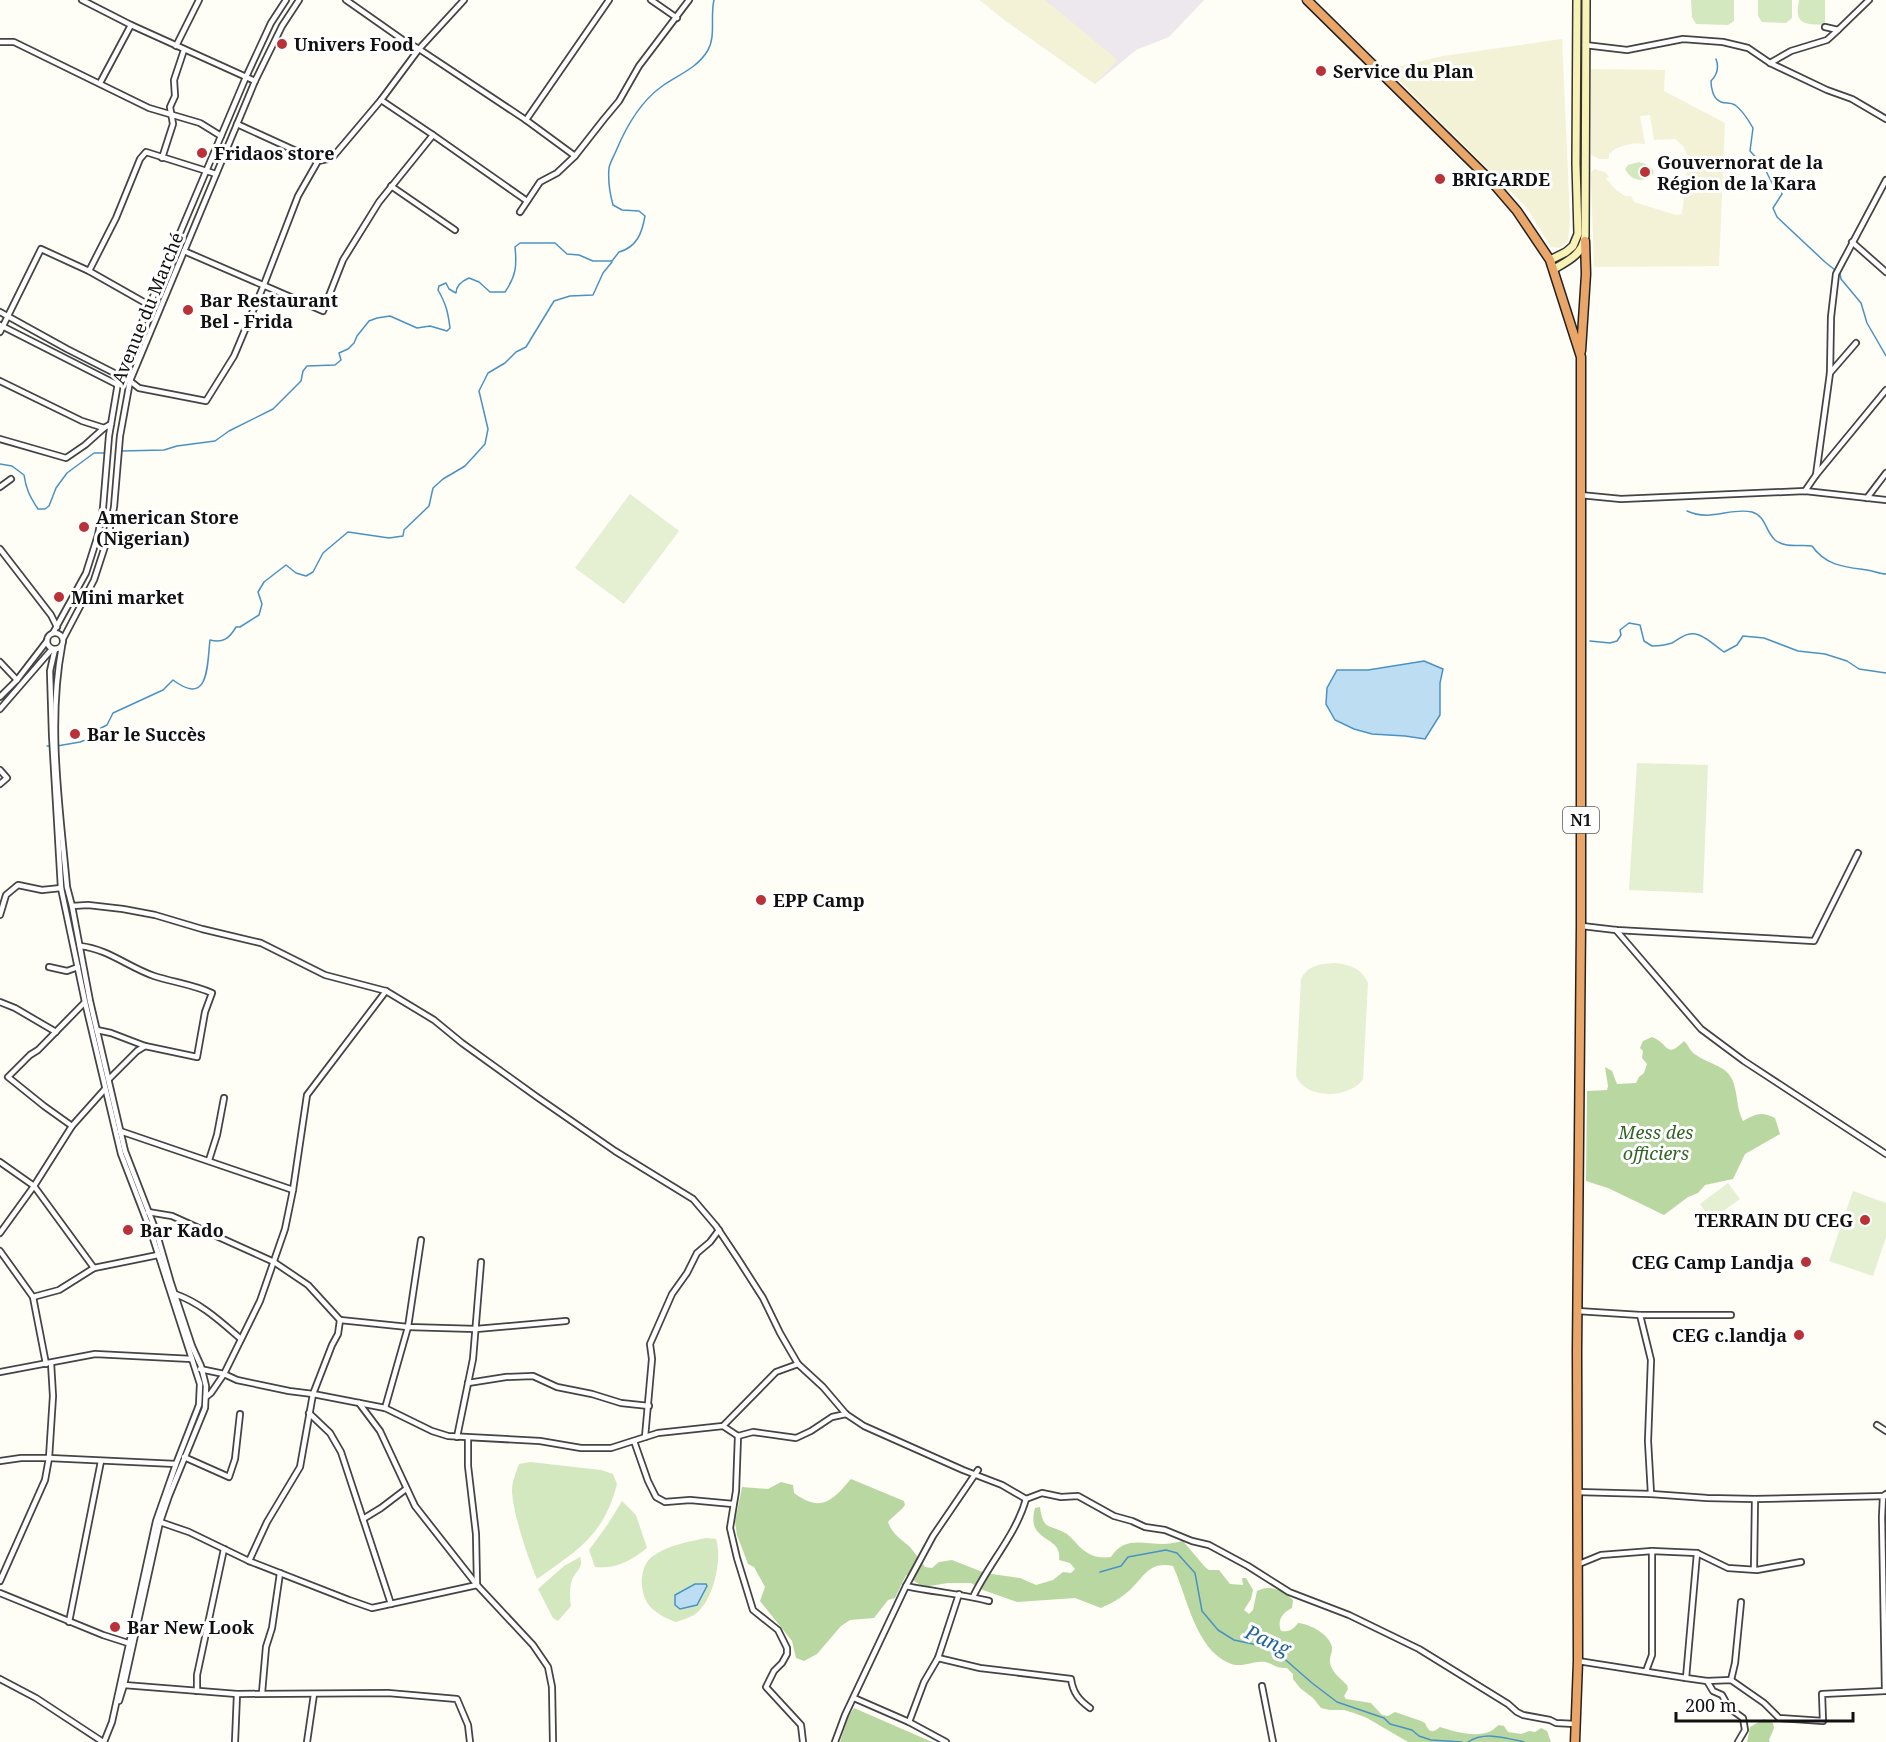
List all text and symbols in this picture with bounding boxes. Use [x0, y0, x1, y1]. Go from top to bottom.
place label: Univers Food [294, 32, 414, 56]
marker: Univers Food [275, 37, 289, 51]
place label: Service du Plan [1333, 59, 1474, 83]
marker: Service du Plan [1314, 64, 1328, 78]
place label: Fridaos store [214, 141, 335, 165]
marker: Fridaos store [195, 146, 209, 160]
place label: Gouvernorat de la Région de la Kara [1657, 150, 1823, 195]
marker: Gouvernorat de la Région de la Kara [1638, 165, 1652, 179]
place label: BRIGARDE [1452, 167, 1550, 191]
marker: BRIGARDE [1433, 172, 1447, 186]
street label: Avenue du Marché [106, 229, 188, 387]
place label: Bar Restaurant Bel - Frida [200, 288, 338, 333]
marker: Bar Restaurant Bel - Frida [181, 303, 195, 317]
place label: American Store (Nigerian) [96, 505, 239, 550]
marker: American Store (Nigerian) [77, 520, 91, 534]
place label: Mini market [71, 585, 184, 609]
marker: Mini market [52, 590, 66, 604]
place label: Bar le Succès [87, 722, 206, 746]
marker: Bar le Succès [68, 727, 82, 741]
road number: N1 [1563, 807, 1599, 833]
place label: EPP Camp [773, 888, 865, 912]
marker: EPP Camp [754, 893, 768, 907]
park label: Mess des officiers [1618, 1120, 1693, 1165]
place label: TERRAIN DU CEG [1695, 1208, 1853, 1232]
marker: TERRAIN DU CEG [1858, 1213, 1872, 1227]
place label: Bar Kado [140, 1218, 224, 1242]
marker: Bar Kado [121, 1223, 135, 1237]
place label: CEG Camp Landja [1632, 1250, 1794, 1274]
marker: CEG Camp Landja [1799, 1255, 1813, 1269]
place label: CEG c.landja [1672, 1323, 1787, 1347]
marker: CEG c.landja [1792, 1328, 1806, 1342]
place label: Bar New Look [127, 1615, 254, 1639]
water label: Pang [1240, 1618, 1296, 1662]
marker: Bar New Look [108, 1620, 122, 1634]
scale bar [1676, 1685, 1853, 1723]
text: 200 m [1685, 1693, 1737, 1717]

